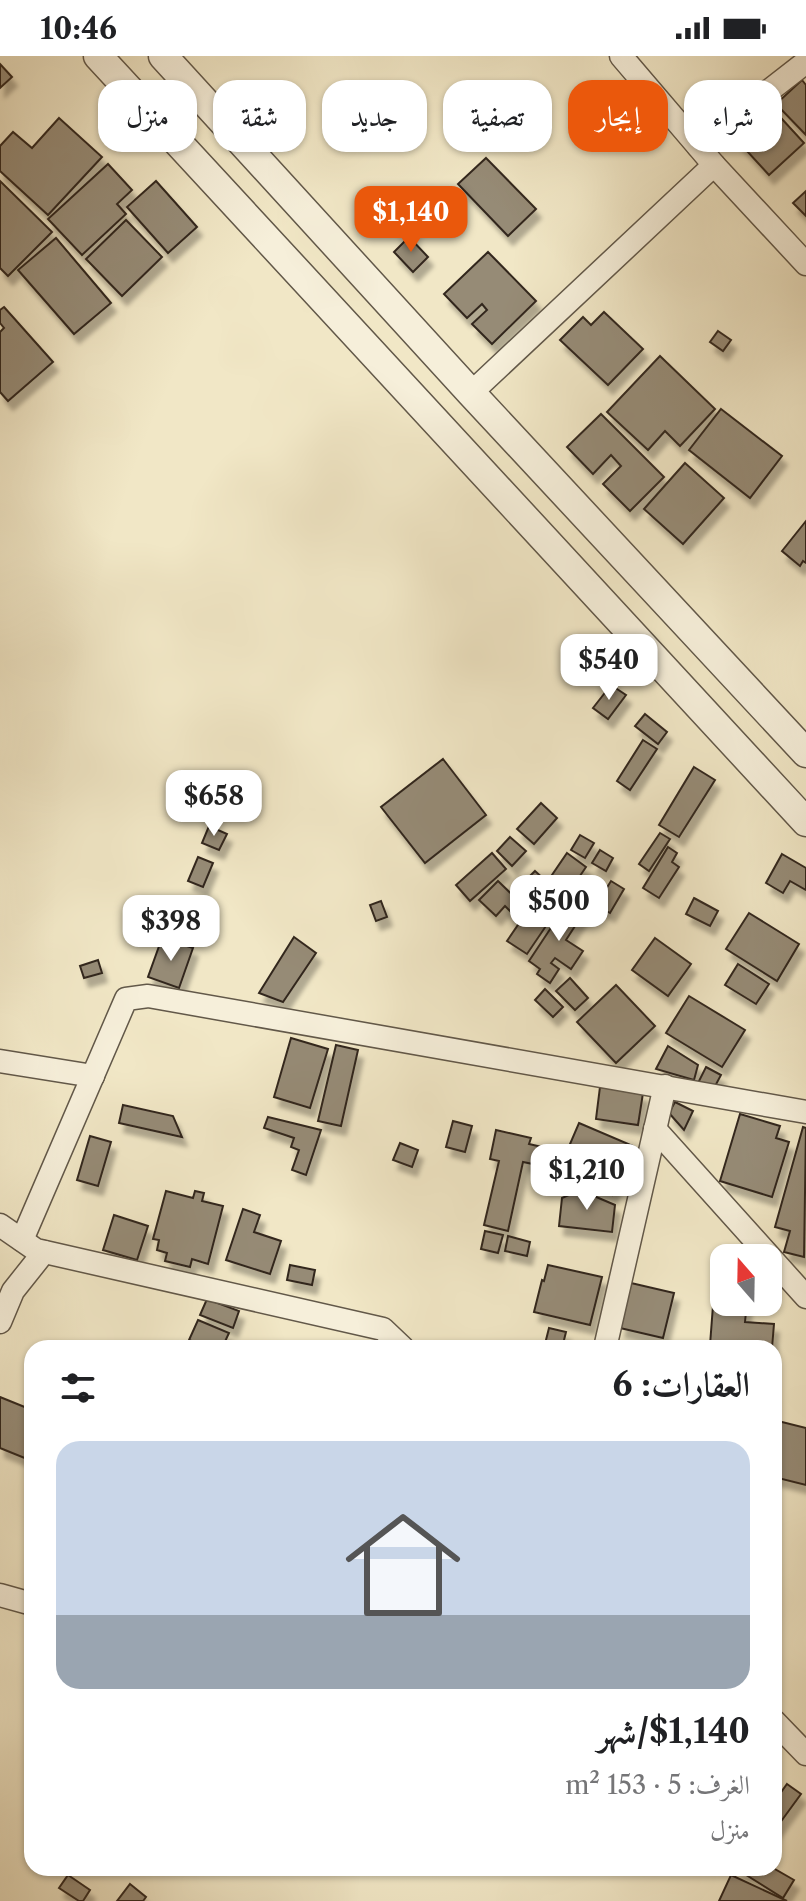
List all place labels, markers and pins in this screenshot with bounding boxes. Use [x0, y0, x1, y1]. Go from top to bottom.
pin: $1,140 [346, 186, 476, 254]
pin: $540 [562, 634, 656, 702]
pin: $658 [167, 770, 261, 838]
pin: $500 [512, 875, 606, 943]
pin: $398 [124, 895, 218, 963]
pin: $1,210 [522, 1144, 652, 1212]

